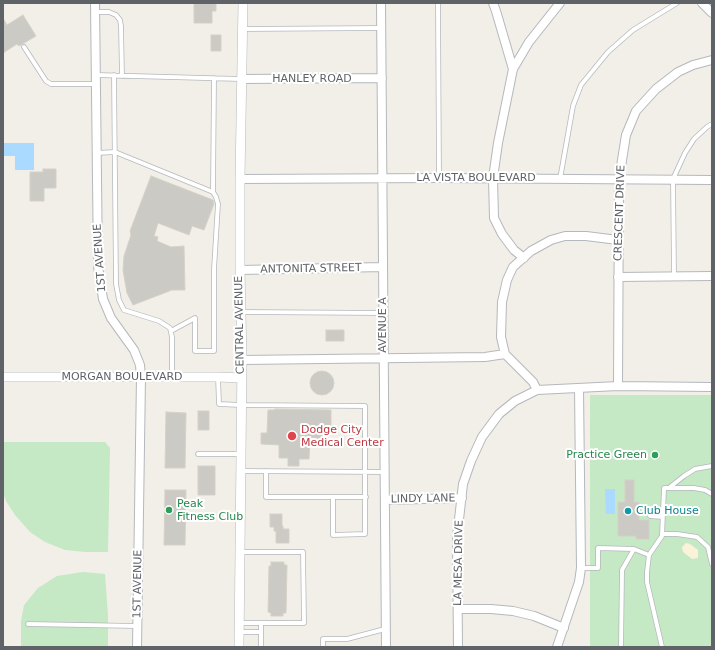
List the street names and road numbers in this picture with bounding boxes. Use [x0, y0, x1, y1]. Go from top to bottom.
street label: HANLEY ROAD [272, 72, 352, 86]
street label: CRESCENT DRIVE [612, 165, 628, 261]
street label: LA VISTA BOULEVARD [416, 171, 536, 185]
street label: 1ST AVENUE [91, 223, 109, 293]
street label: ANTONITA STREET [260, 262, 362, 276]
street label: CENTRAL AVENUE [233, 276, 247, 374]
street label: AVENUE A [376, 297, 390, 353]
street label: MORGAN BOULEVARD [61, 370, 183, 384]
street label: LINDY LANE [391, 492, 455, 506]
street label: LA MESA DRIVE [452, 520, 466, 606]
street label: 1ST AVENUE [131, 550, 145, 618]

